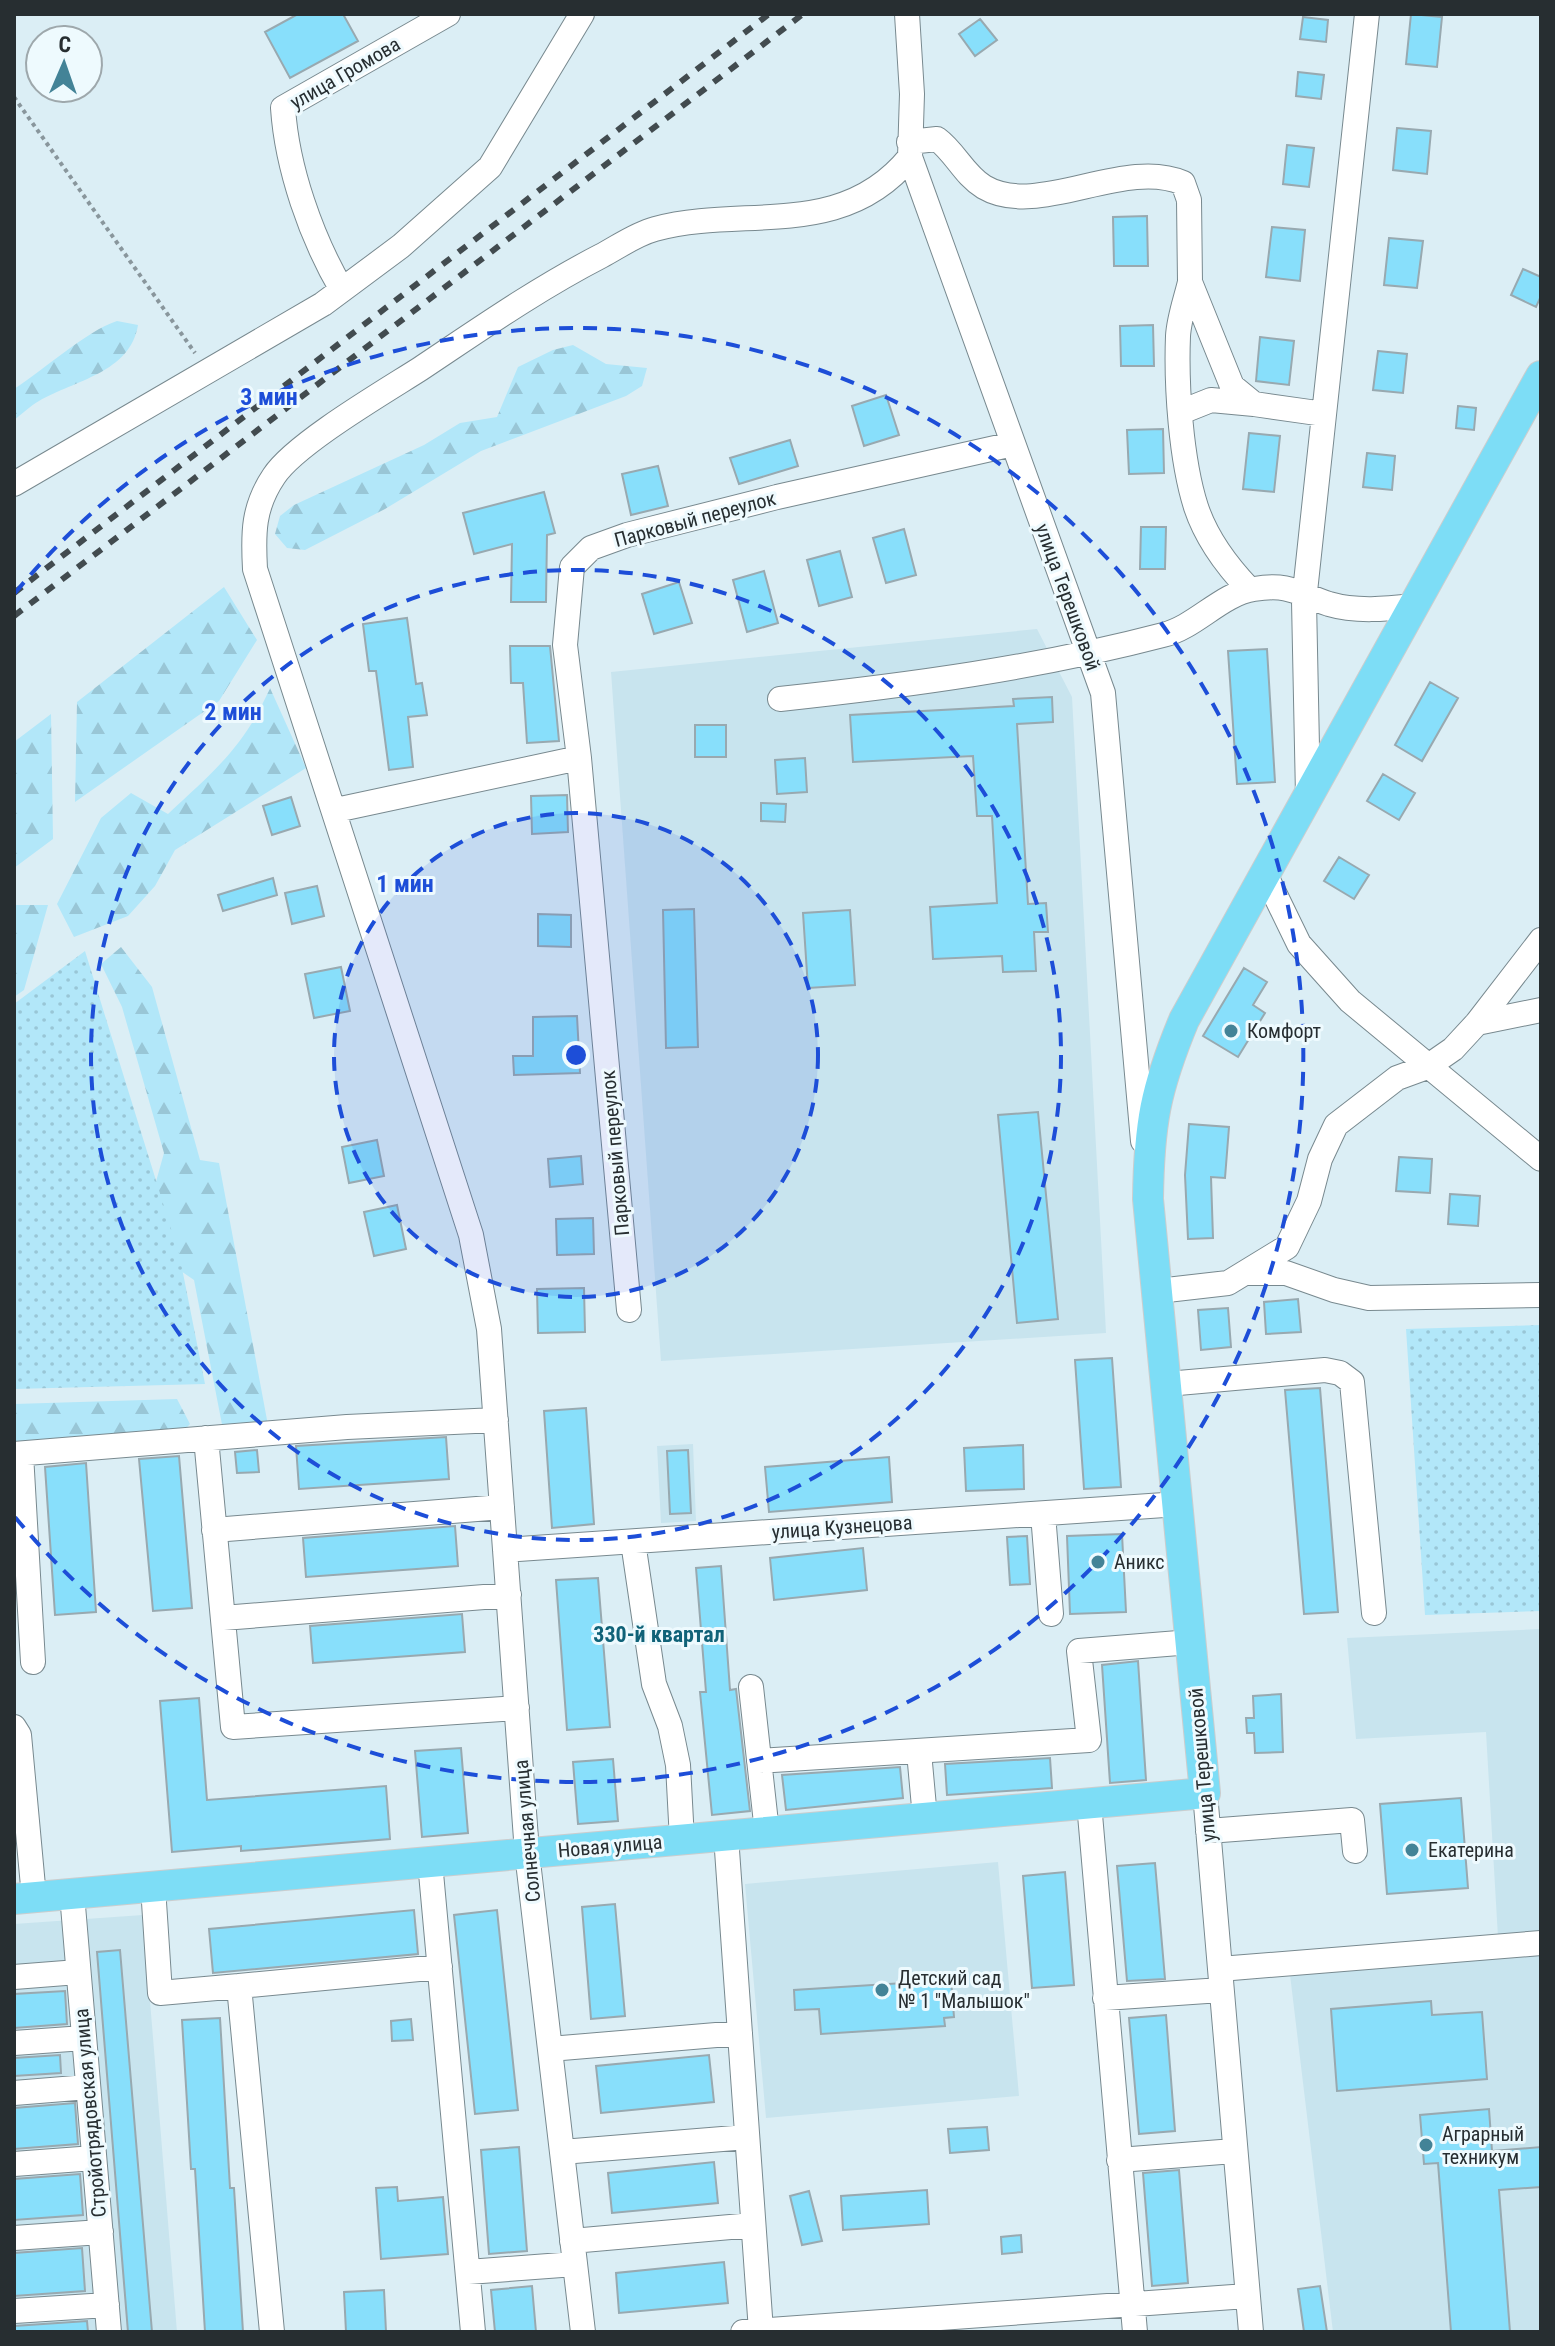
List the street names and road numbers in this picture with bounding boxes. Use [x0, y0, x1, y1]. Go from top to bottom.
street label: улица Громова [286, 32, 404, 114]
street label: Парковый переулок [612, 486, 779, 552]
street label: улица Терешковой [1030, 520, 1106, 674]
street label: Парковый переулок [596, 1069, 634, 1237]
street label: улица Кузнецова [771, 1510, 913, 1544]
street label: улица Терешковой [1183, 1687, 1221, 1843]
street label: Солнечная улица [509, 1759, 545, 1903]
street label: Новая улица [557, 1829, 663, 1863]
street label: Стройотрядовская улица [69, 2008, 111, 2218]

